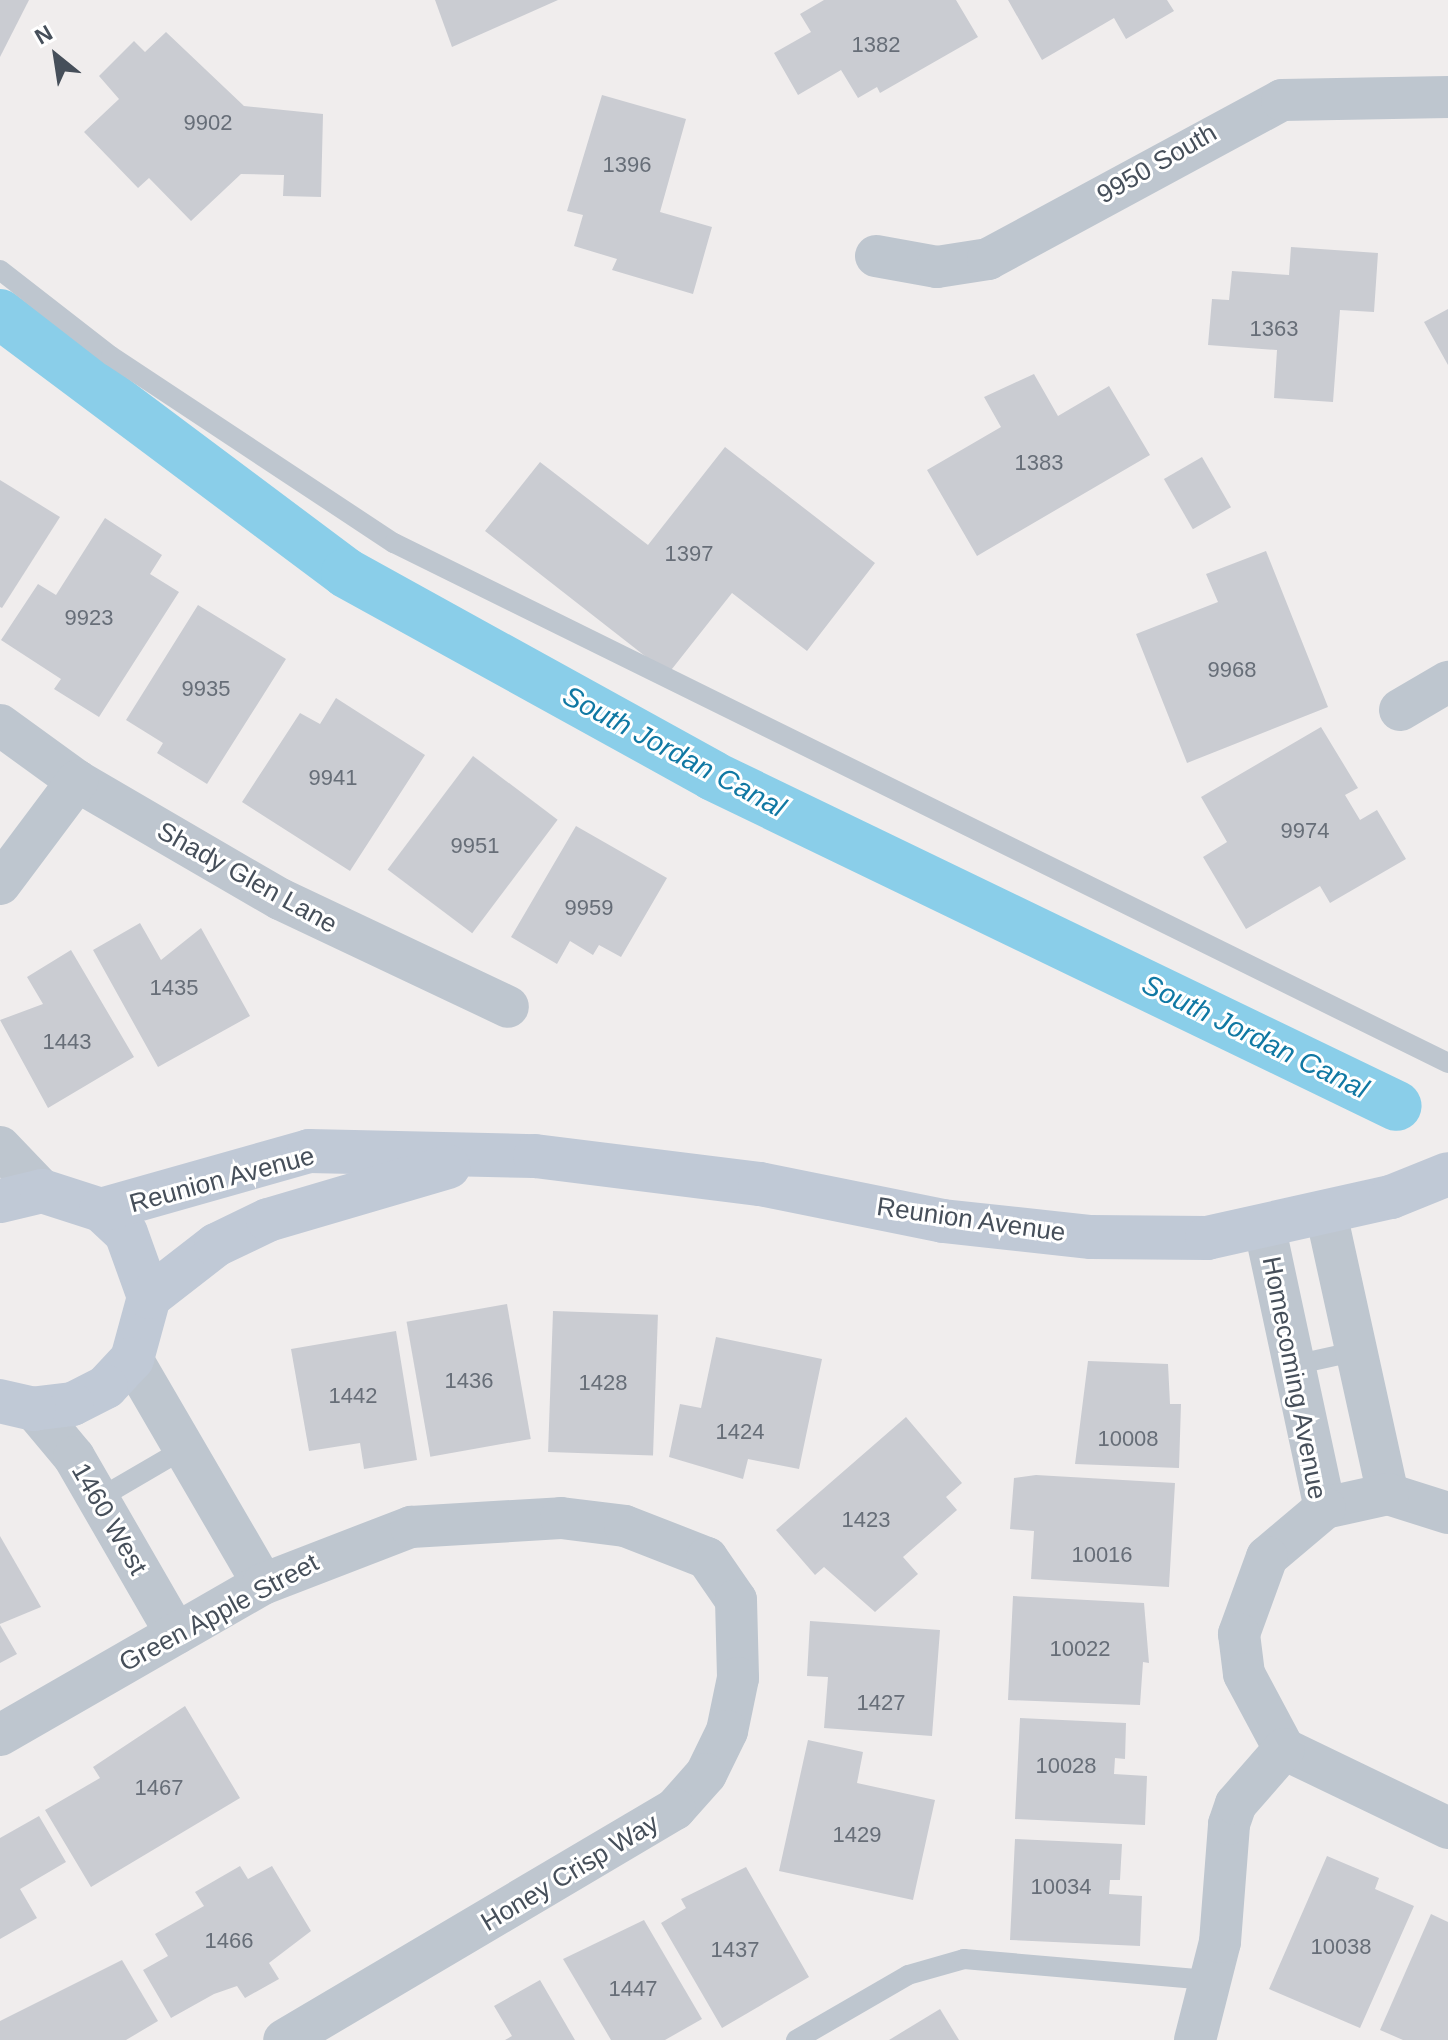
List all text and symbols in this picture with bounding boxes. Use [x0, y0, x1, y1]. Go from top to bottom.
north arrow [16, 16, 96, 96]
text: N [31, 20, 57, 50]
house number: 1382 [852, 32, 900, 58]
house number: 9902 [184, 110, 232, 136]
street label: 9950 South [1092, 117, 1222, 211]
house number: 1396 [603, 152, 651, 178]
house number: 1363 [1250, 316, 1298, 342]
house number: 1383 [1015, 450, 1063, 476]
house number: 1397 [665, 541, 713, 567]
house number: 9923 [65, 605, 113, 631]
house number: 9968 [1208, 657, 1256, 683]
house number: 9935 [182, 676, 230, 702]
water label: South Jordan Canal [557, 679, 791, 825]
house number: 9941 [309, 765, 357, 791]
street label: Shady Glen Lane [152, 816, 342, 940]
house number: 9974 [1281, 818, 1329, 844]
house number: 9951 [451, 833, 499, 859]
house number: 9959 [565, 895, 613, 921]
water label: South Jordan Canal [1136, 968, 1374, 1106]
house number: 1435 [150, 975, 198, 1001]
house number: 1443 [43, 1029, 91, 1055]
street label: Reunion Avenue [125, 1140, 319, 1220]
street label: Reunion Avenue [874, 1191, 1068, 1249]
street label: Homecoming Avenue [1255, 1253, 1333, 1503]
house number: 1436 [445, 1368, 493, 1394]
house number: 1428 [579, 1370, 627, 1396]
house number: 1442 [329, 1383, 377, 1409]
house number: 1424 [716, 1419, 764, 1445]
house number: 10008 [1097, 1426, 1159, 1452]
street label: 1460 West [65, 1458, 153, 1580]
house number: 1423 [842, 1507, 890, 1533]
house number: 10016 [1071, 1542, 1133, 1568]
street label: Green Apple Street [113, 1547, 325, 1679]
house number: 10022 [1049, 1636, 1111, 1662]
house number: 1427 [857, 1690, 905, 1716]
house number: 10028 [1035, 1753, 1097, 1779]
house number: 1467 [135, 1775, 183, 1801]
street label: Honey Crisp Way [476, 1808, 664, 1938]
house number: 1429 [833, 1822, 881, 1848]
house number: 10034 [1030, 1874, 1092, 1900]
house number: 1466 [205, 1928, 253, 1954]
house number: 10038 [1310, 1934, 1372, 1960]
house number: 1437 [711, 1937, 759, 1963]
house number: 1447 [609, 1976, 657, 2002]

